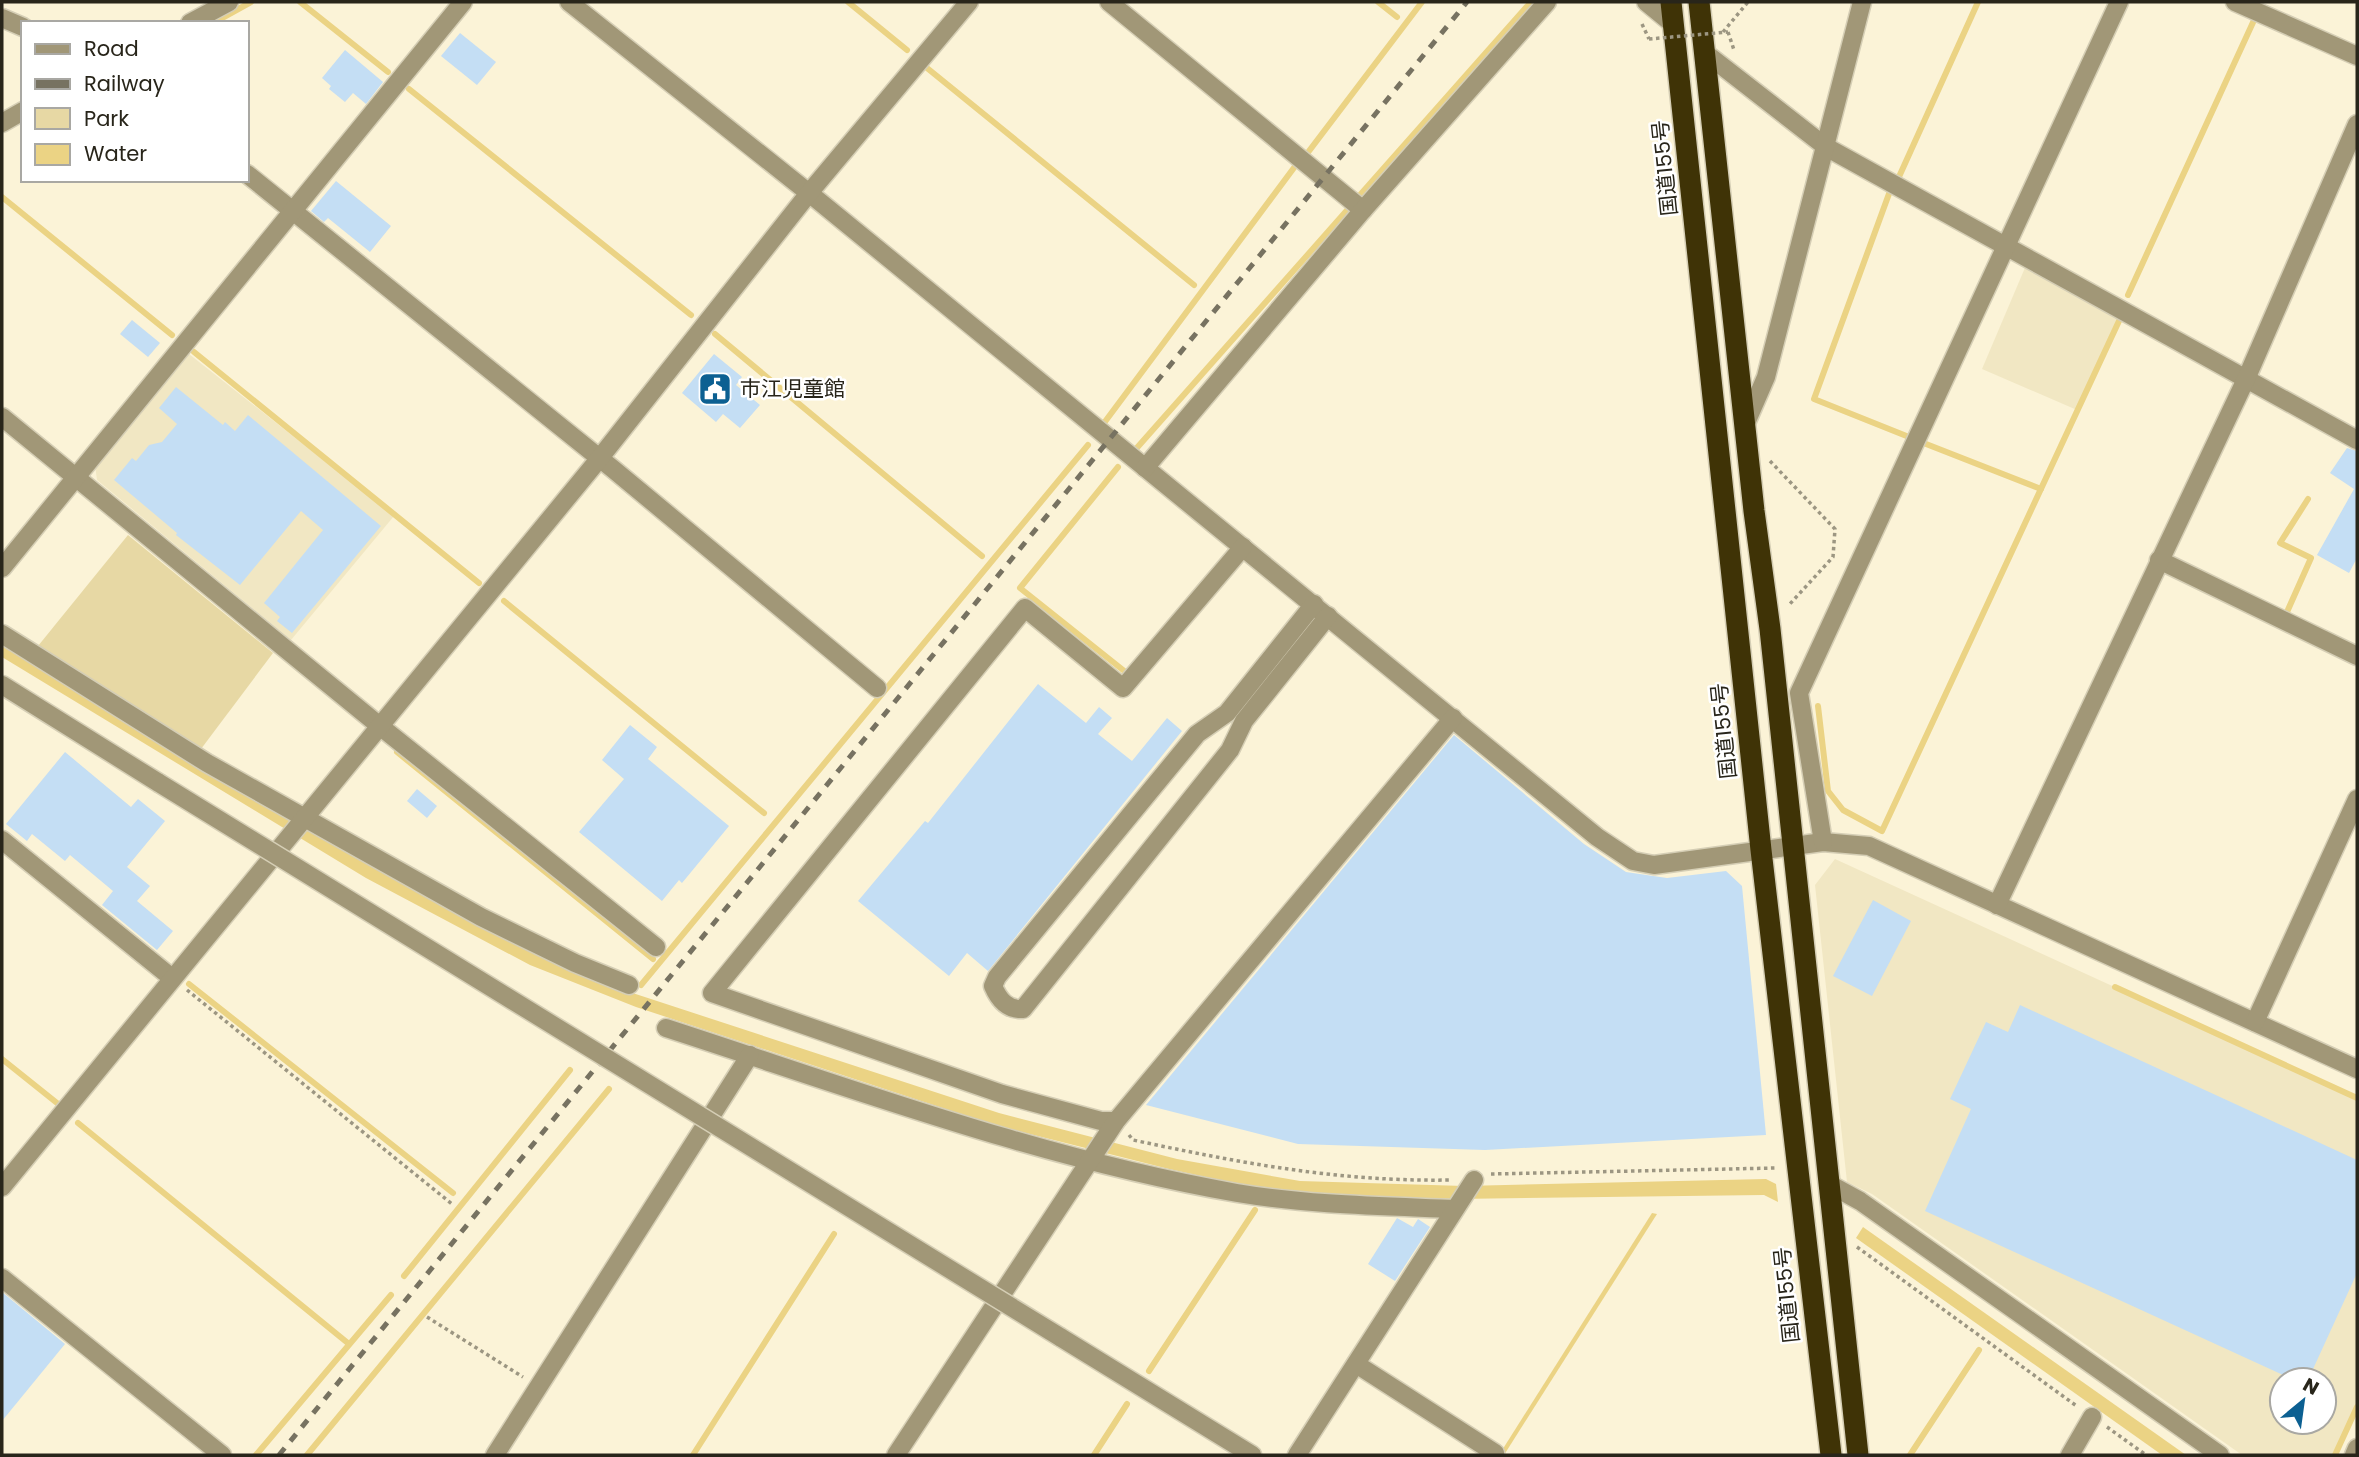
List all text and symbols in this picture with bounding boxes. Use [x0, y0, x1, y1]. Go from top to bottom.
legend [21, 21, 248, 182]
text: Road [84, 34, 139, 63]
text: Railway [84, 69, 165, 98]
text: Park [84, 104, 129, 133]
street label: 国道155号 [1645, 119, 1684, 217]
text: Water [84, 139, 147, 168]
public building icon: 市江児童館 [696, 370, 734, 408]
place label: 市江児童館 [740, 374, 845, 403]
street label: 国道155号 [1704, 682, 1743, 780]
street label: 国道155号 [1767, 1246, 1806, 1344]
north arrow [2268, 1366, 2338, 1436]
text: N [2298, 1371, 2324, 1402]

